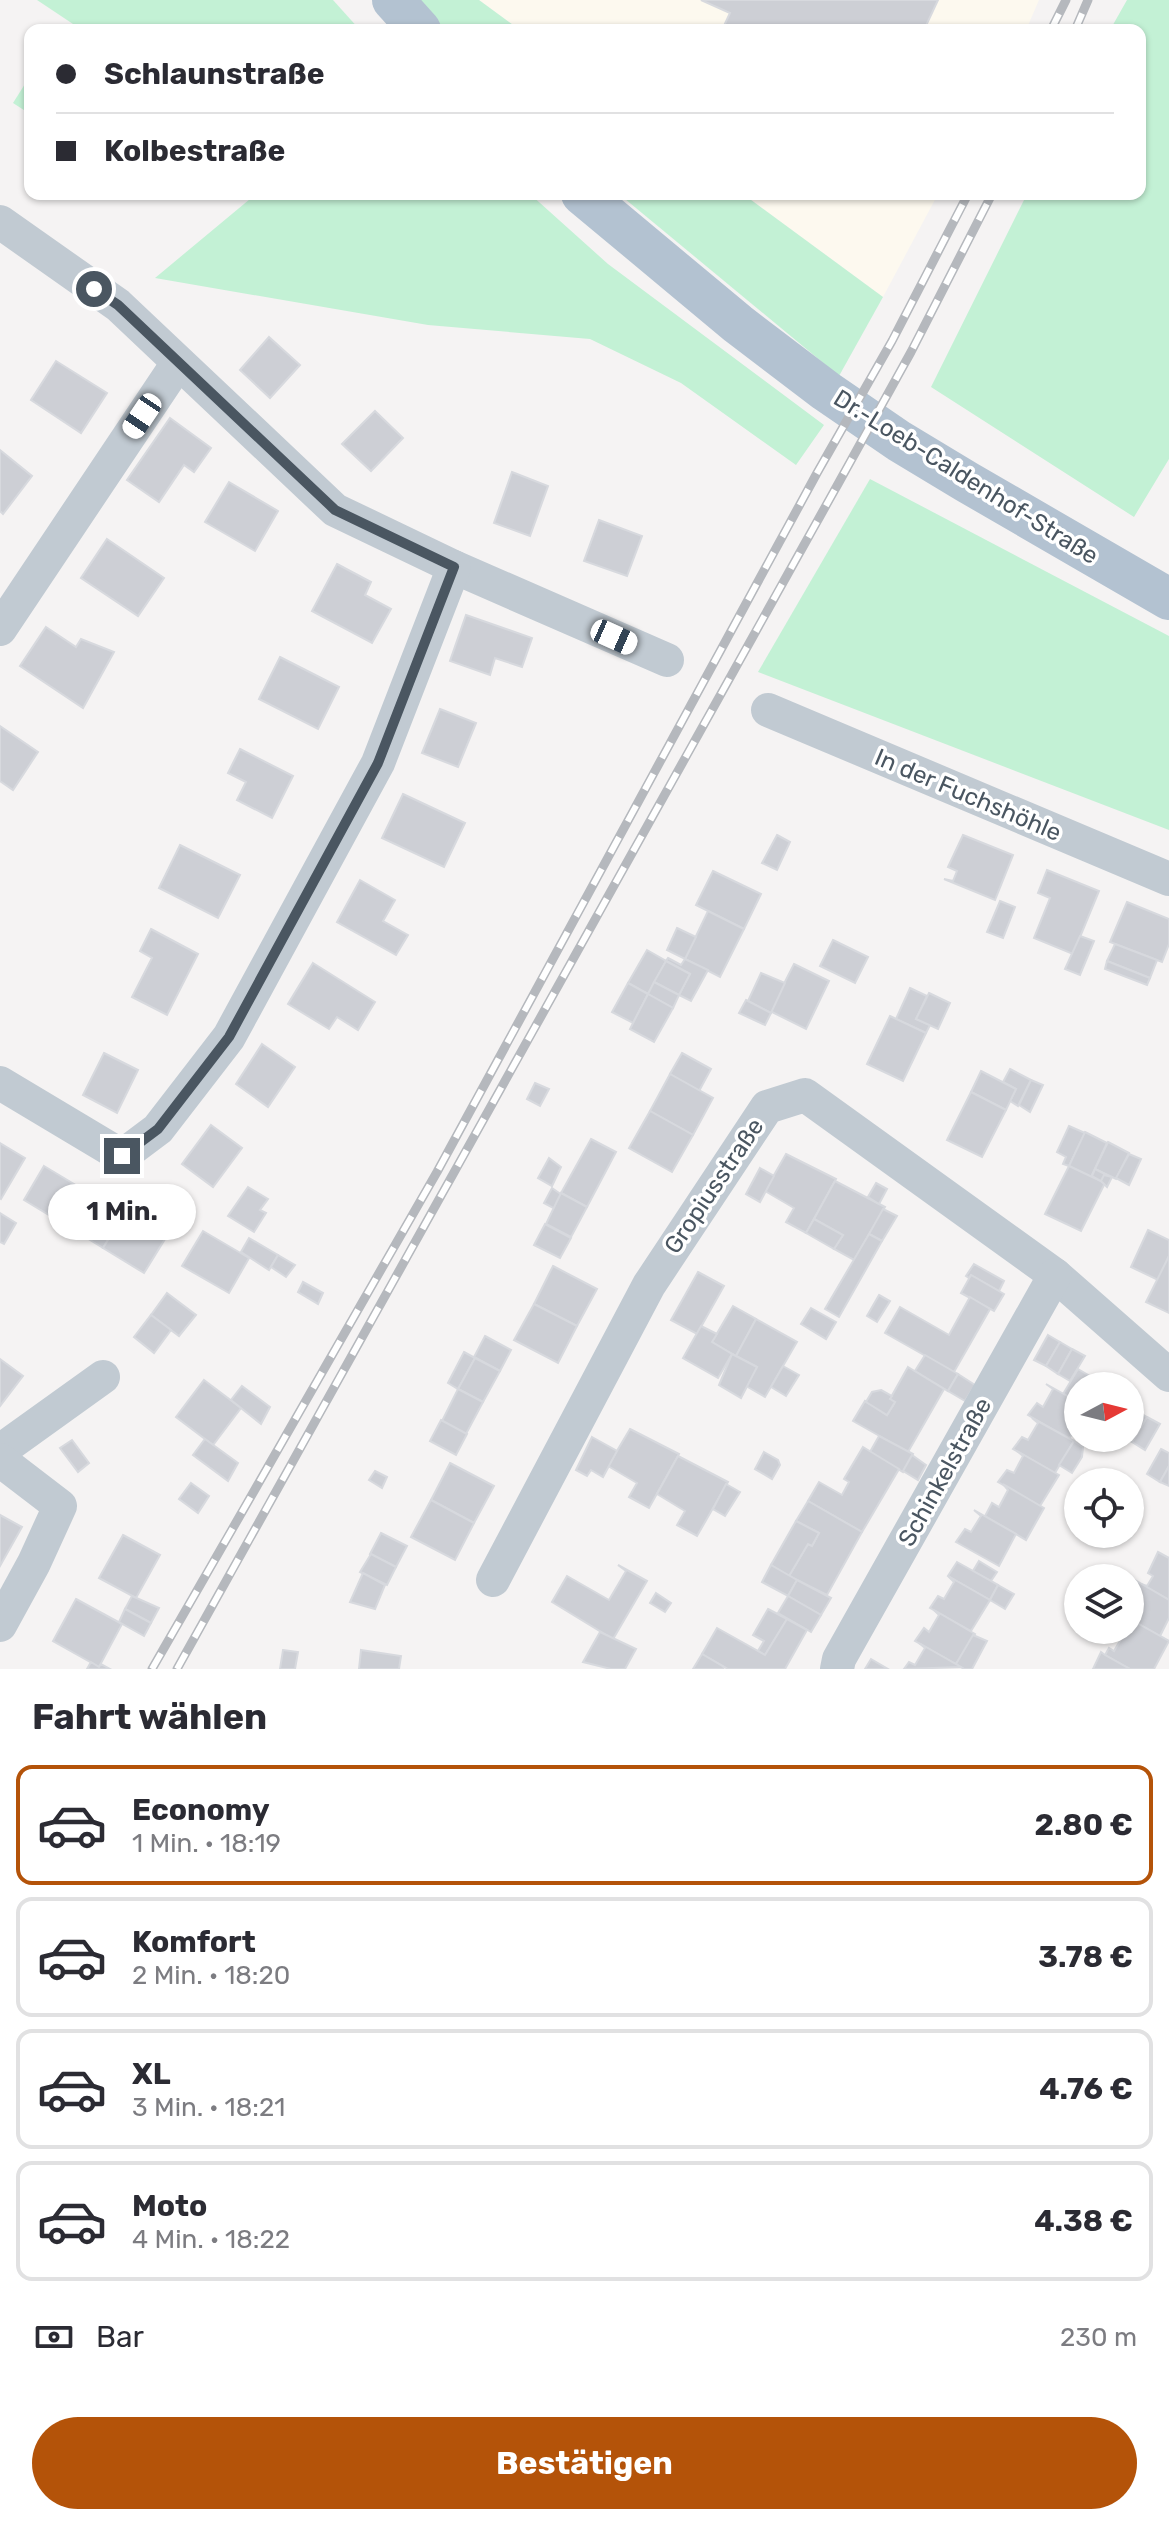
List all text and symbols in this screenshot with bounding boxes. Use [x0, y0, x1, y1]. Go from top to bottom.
text: Schlaunstraße [104, 56, 324, 92]
text: Kolbestraße [104, 133, 285, 169]
route start [76, 271, 112, 307]
street label: Dr.-Loeb-Caldenhof-Straße [829, 384, 1103, 570]
car [119, 389, 165, 443]
car [587, 616, 641, 658]
street label: In der Fuchshöhle [871, 743, 1065, 847]
street label: Gropiusstraße [658, 1113, 770, 1259]
route end [104, 1138, 140, 1174]
callout: 1 Min. [48, 1184, 196, 1240]
text: 1 Min. [86, 1196, 158, 1227]
north arrow [1064, 1372, 1144, 1452]
map controls [1064, 1372, 1144, 1644]
street label: Schinkelstraße [893, 1393, 997, 1551]
button: locate [1064, 1468, 1144, 1548]
button: layers [1064, 1564, 1144, 1644]
text: Fahrt wählen [32, 1695, 267, 1738]
icon: car [36, 1789, 108, 1861]
text: Economy [132, 1792, 270, 1828]
text: 2.80 € [1034, 1807, 1133, 1843]
text: 1 Min. · 18:19 [132, 1828, 281, 1859]
icon: car [36, 1921, 108, 1993]
text: Komfort [132, 1924, 256, 1960]
text: 3.78 € [1038, 1939, 1133, 1975]
text: 2 Min. · 18:20 [132, 1960, 290, 1991]
icon: car [36, 2053, 108, 2125]
text: XL [132, 2056, 171, 2092]
text: 4.76 € [1039, 2071, 1133, 2107]
text: 3 Min. · 18:21 [132, 2092, 285, 2123]
icon: car [36, 2185, 108, 2257]
text: Moto [132, 2188, 207, 2224]
text: 4.38 € [1034, 2203, 1133, 2239]
text: 4 Min. · 18:22 [132, 2224, 290, 2255]
icon: cash [32, 2315, 76, 2359]
text: Bar [96, 2319, 144, 2355]
text: 230 m [1060, 2322, 1137, 2353]
button: Bestätigen [32, 2417, 1137, 2509]

